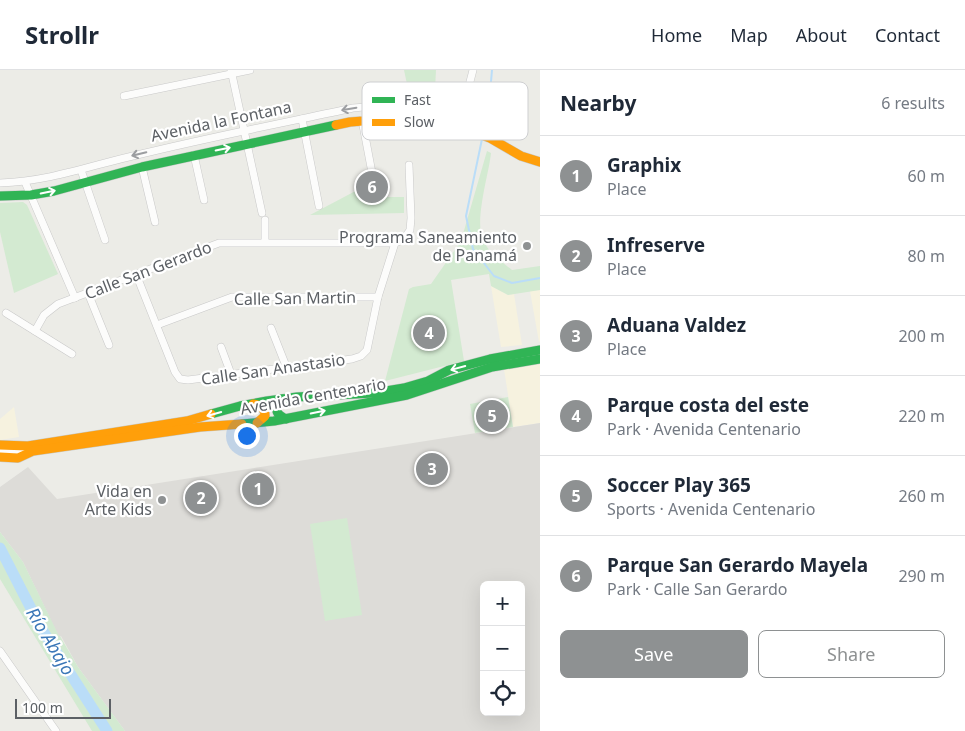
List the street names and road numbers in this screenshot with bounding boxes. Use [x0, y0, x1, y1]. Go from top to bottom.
street label: Avenida la Fontana [149, 95, 293, 147]
street label: Calle San Gerardo [81, 236, 215, 304]
street label: Calle San Martin [234, 286, 356, 310]
street label: Calle San Anastasio [200, 348, 346, 390]
street label: Avenida Centenario [238, 372, 388, 420]

